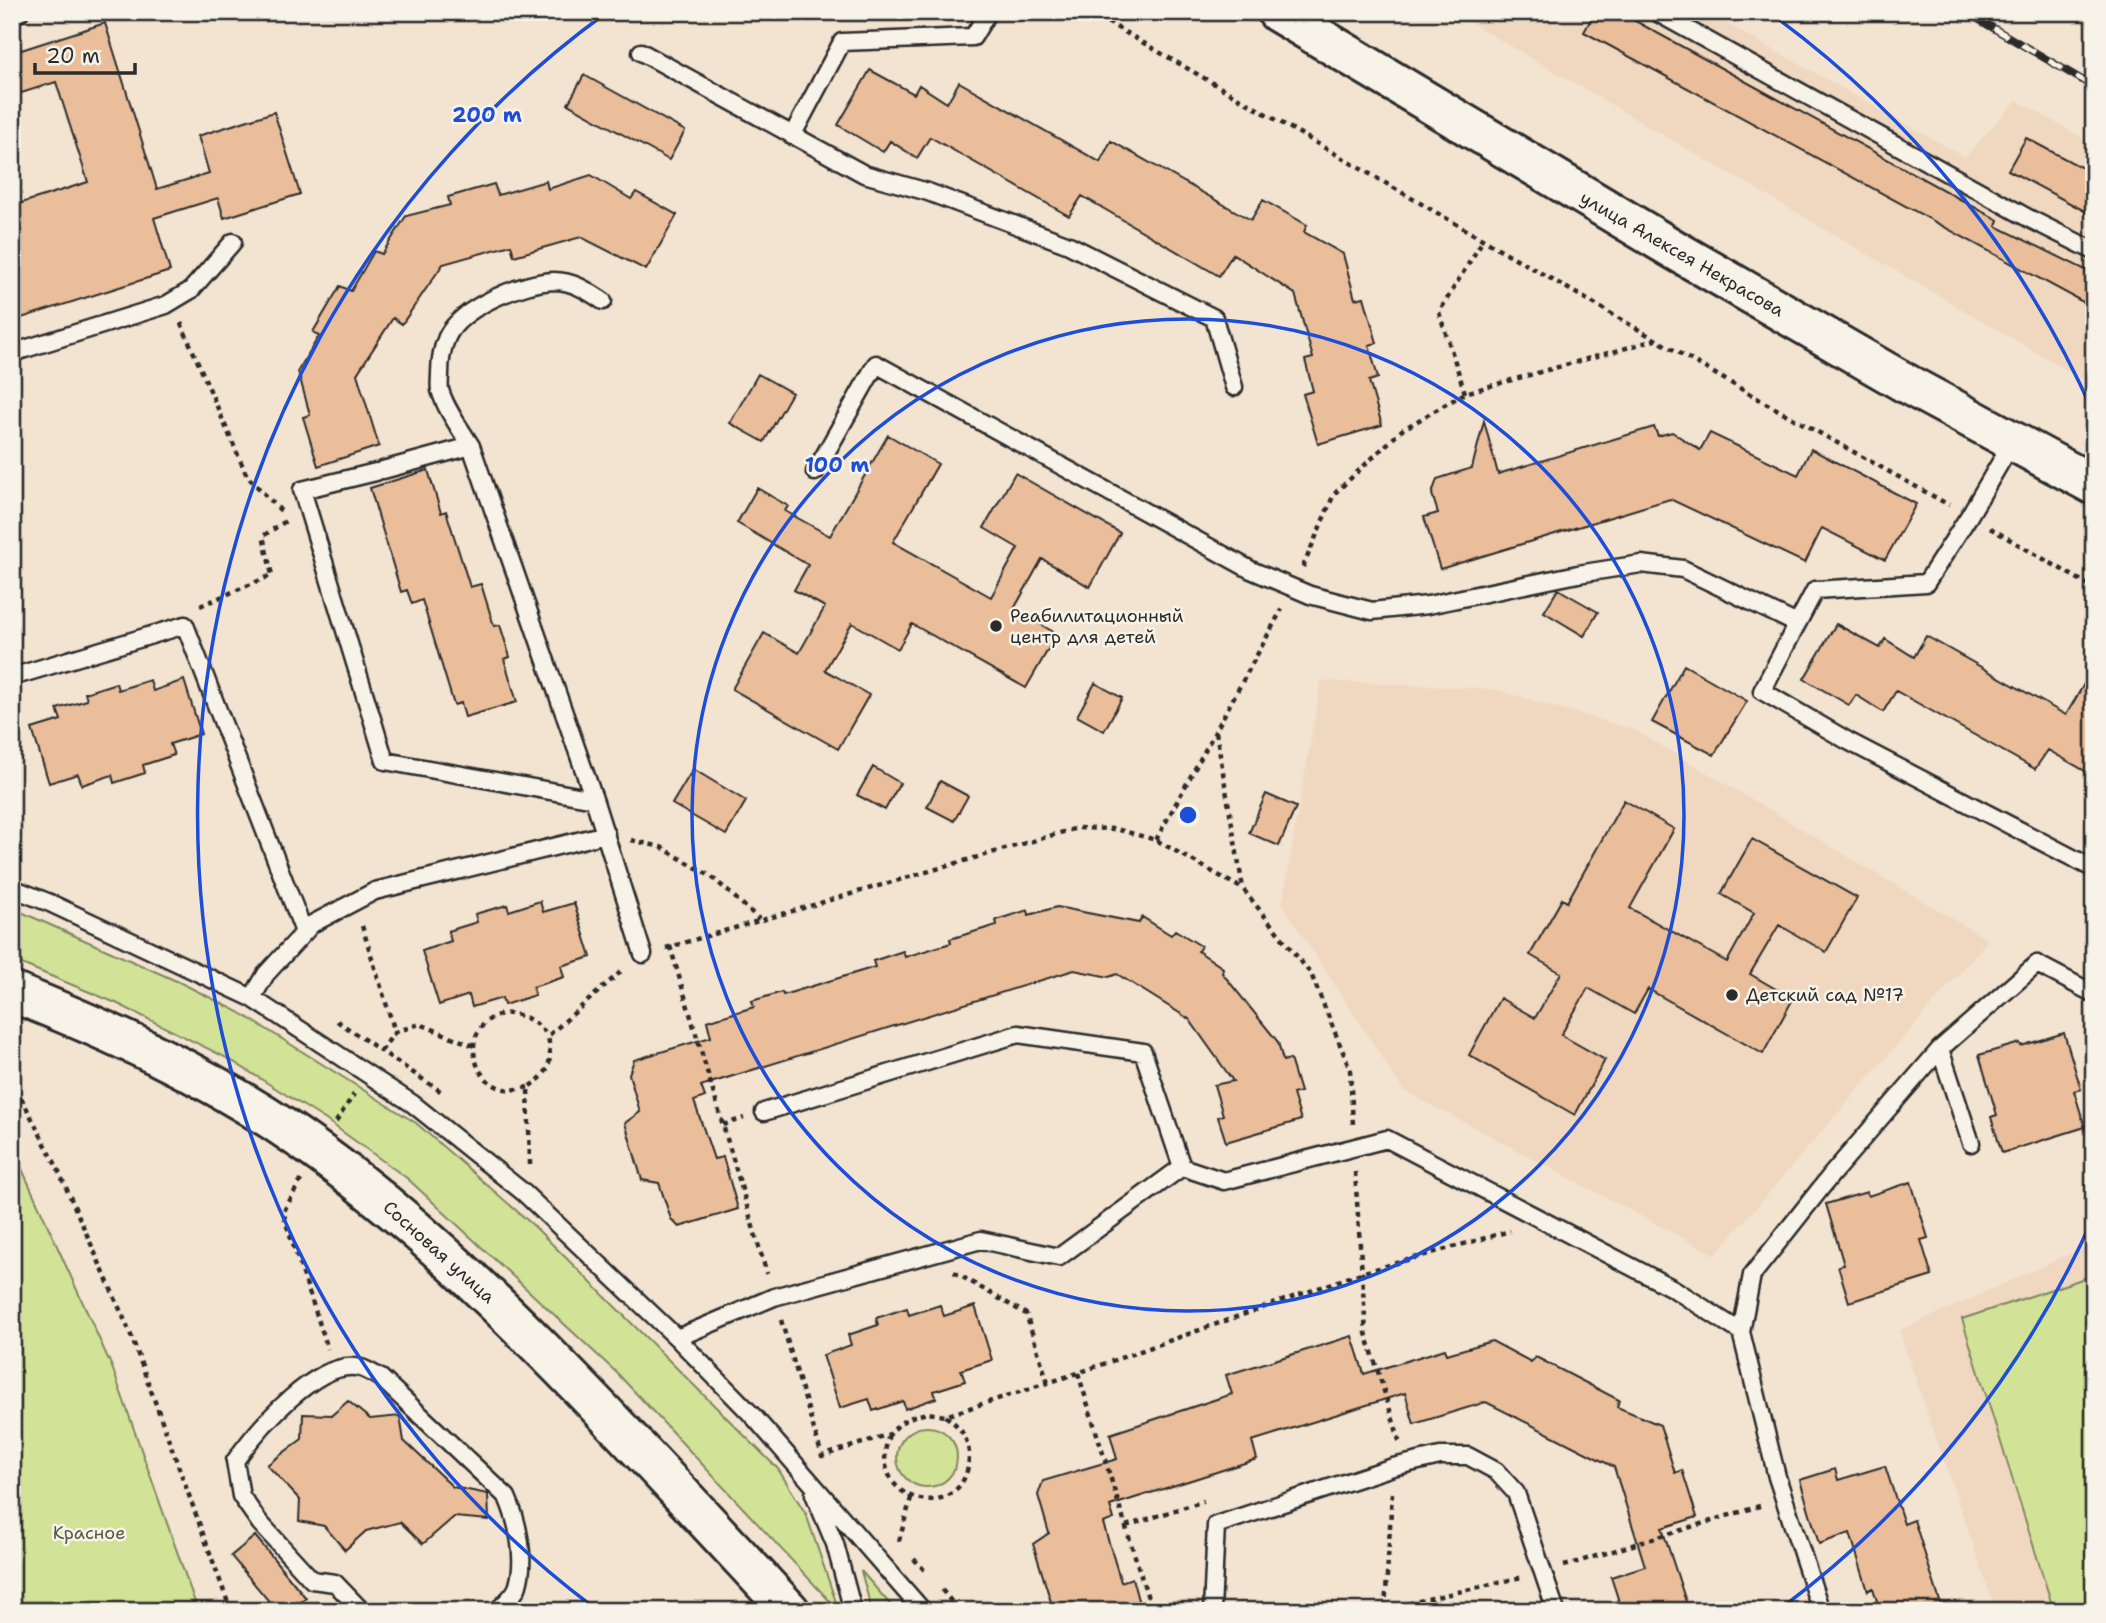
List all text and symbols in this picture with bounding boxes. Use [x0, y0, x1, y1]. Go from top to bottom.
scale bar [35, 32, 135, 76]
text: 20 m [46, 42, 100, 70]
text: 200 m [452, 101, 522, 129]
street label: улица Алексея Некрасова [1576, 186, 1788, 322]
text: 100 m [805, 451, 869, 479]
place label: Реабилитационный центр для детей [1010, 604, 1184, 649]
marker: Реабилитационный центр для детей [988, 618, 1004, 634]
centre of rings [1176, 803, 1200, 827]
place label: Детский сад №17 [1746, 983, 1904, 1007]
marker: Детский сад №17 [1724, 987, 1740, 1003]
street label: Сосновая улица [378, 1195, 500, 1309]
park label: Красное [53, 1521, 125, 1545]

